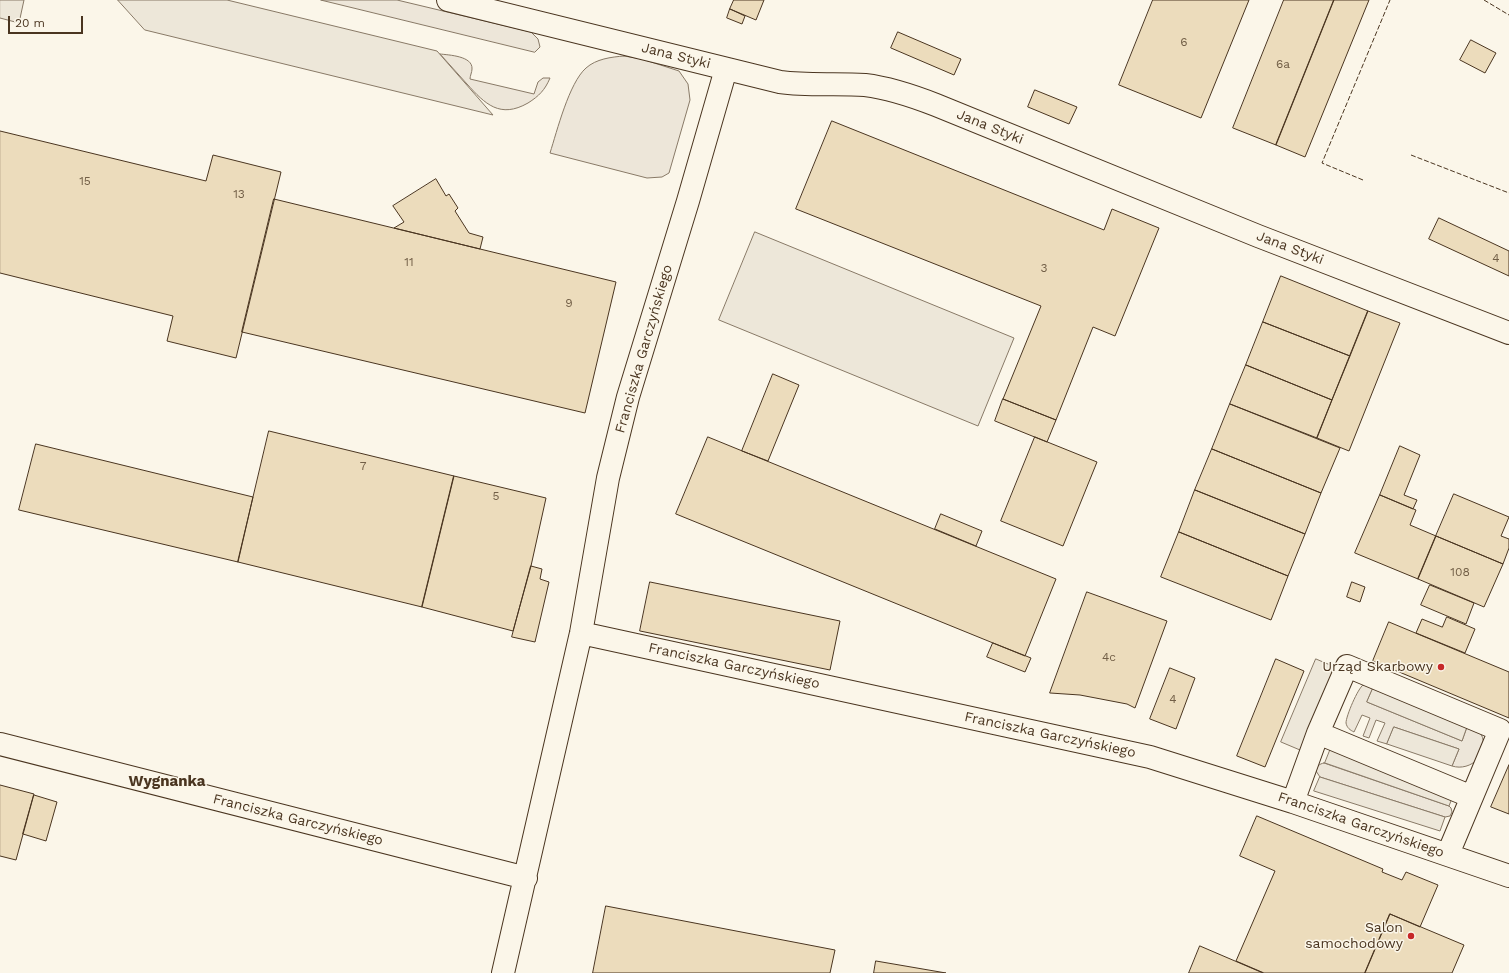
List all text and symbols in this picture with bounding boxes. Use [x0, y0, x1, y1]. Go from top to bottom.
scale bar [10, 8, 85, 34]
text: 20 m [15, 16, 45, 30]
house number: 6 [1180, 35, 1188, 49]
street label: Jana Styki [640, 39, 712, 73]
house number: 6a [1276, 57, 1290, 71]
street label: Jana Styki [954, 106, 1026, 148]
house number: 15 [79, 174, 91, 188]
house number: 13 [233, 187, 245, 201]
street label: Jana Styki [1254, 227, 1326, 269]
house number: 4 [1492, 251, 1500, 265]
house number: 11 [404, 255, 414, 269]
house number: 3 [1041, 261, 1047, 275]
street label: Franciszka Garczyńskiego [612, 263, 676, 435]
house number: 9 [565, 296, 573, 310]
house number: 7 [360, 459, 366, 473]
house number: 5 [493, 489, 499, 503]
house number: 108 [1450, 565, 1470, 579]
street label: Franciszka Garczyńskiego [647, 640, 821, 692]
house number: 4c [1102, 650, 1116, 664]
place label: Urząd Skarbowy [1322, 659, 1433, 675]
marker: Urząd Skarbowy [1436, 662, 1446, 672]
house number: 4 [1169, 692, 1177, 706]
street label: Franciszka Garczyńskiego [963, 709, 1137, 761]
district label: Wygnanka [129, 773, 205, 791]
street label: Franciszka Garczyńskiego [1276, 789, 1446, 861]
street label: Franciszka Garczyńskiego [211, 791, 385, 849]
place label: Salon samochodowy [1305, 920, 1403, 952]
marker: Salon samochodowy [1406, 931, 1416, 941]

